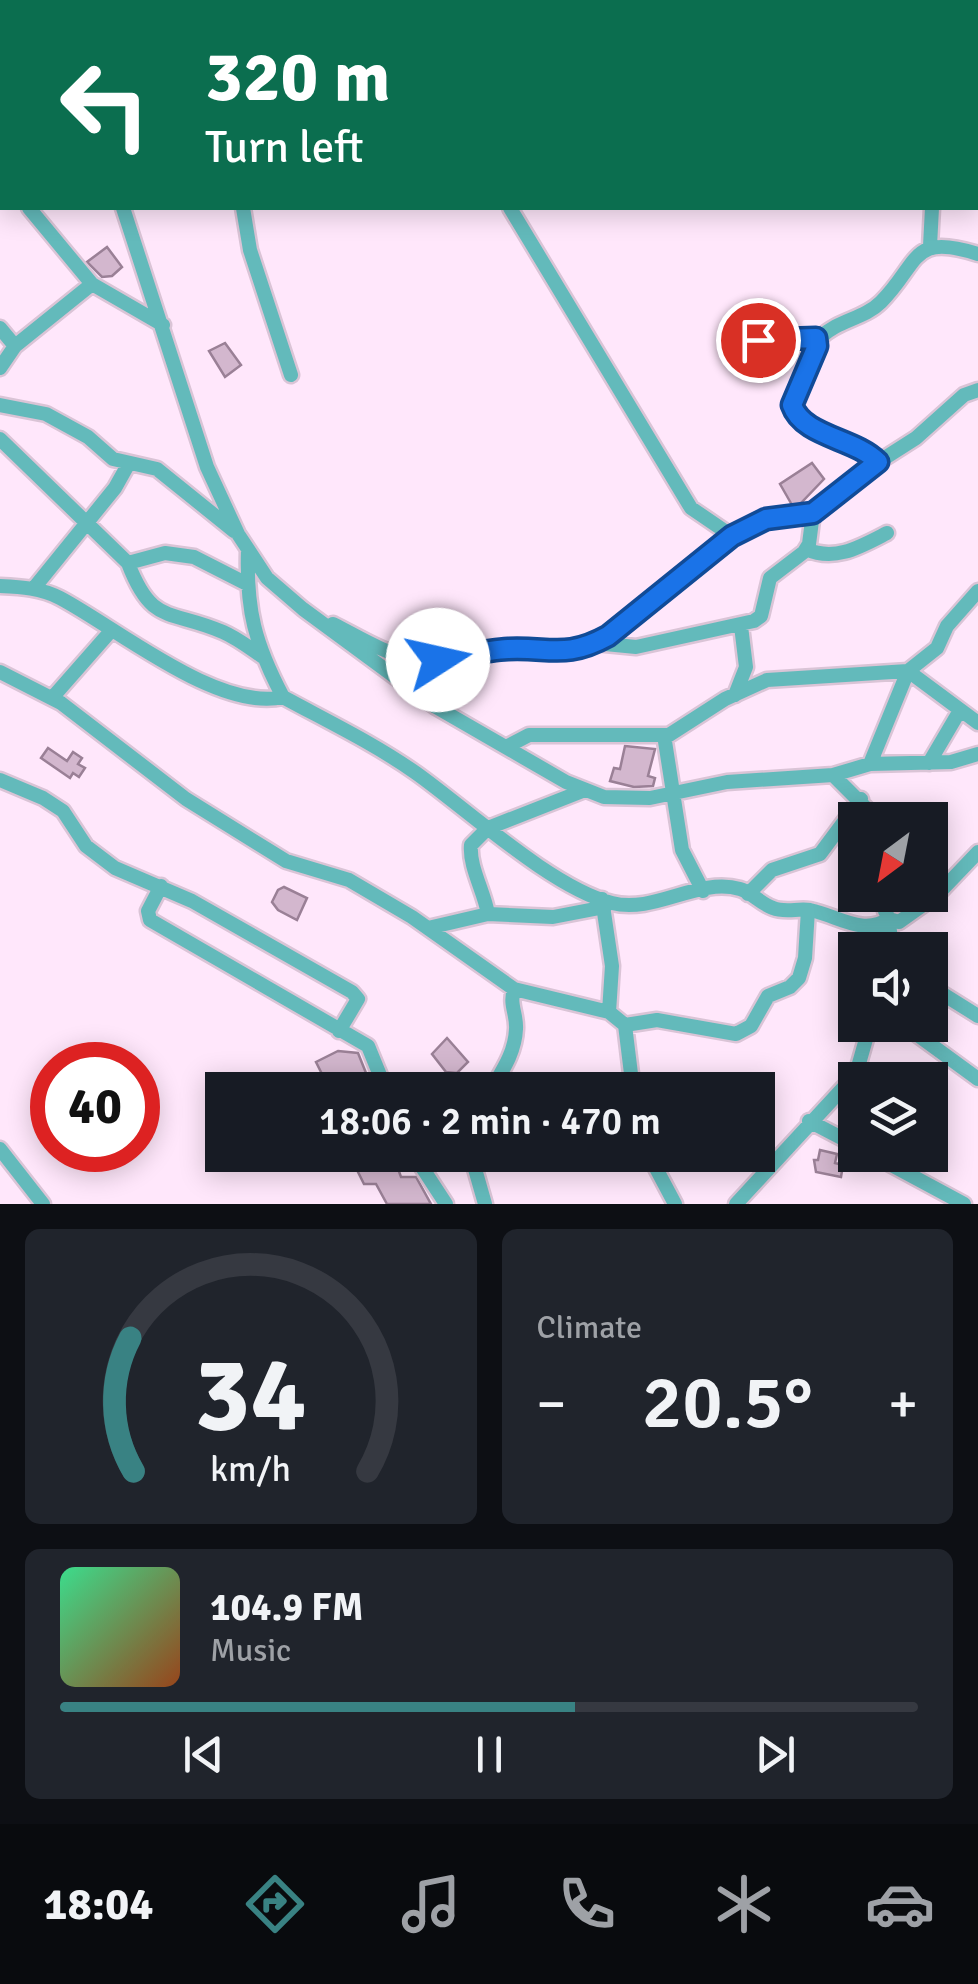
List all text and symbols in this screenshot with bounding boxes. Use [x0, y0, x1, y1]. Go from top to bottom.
text: 320 m [205, 34, 390, 120]
icon: left [40, 40, 170, 170]
text: Turn left [205, 120, 364, 175]
pin [716, 298, 801, 383]
icon: arrive [731, 313, 786, 368]
position arrow [386, 608, 490, 712]
north arrow [838, 802, 948, 912]
map controls [838, 802, 948, 1172]
button: sound [838, 932, 948, 1042]
speed limit sign: 40 [30, 1042, 160, 1172]
button: layers [838, 1062, 948, 1172]
text: 18:06 · 2 min · 470 m [319, 1098, 661, 1145]
text: Climate [537, 1308, 642, 1347]
text: 34 [195, 1331, 307, 1459]
text: 20.5° [642, 1356, 813, 1449]
text: − [537, 1370, 566, 1438]
text: + [888, 1370, 918, 1438]
text: km/h [210, 1447, 291, 1491]
text: 104.9 FM [210, 1584, 363, 1631]
text: Music [210, 1631, 291, 1670]
icon: previous [176, 1727, 231, 1782]
icon: pause [462, 1727, 517, 1782]
icon: next [748, 1727, 803, 1782]
icon: directions [240, 1869, 310, 1939]
icon: music [396, 1869, 466, 1939]
icon: phone [552, 1869, 622, 1939]
icon: climate [709, 1869, 779, 1939]
icon: car [865, 1869, 935, 1939]
text: 18:04 [43, 1877, 154, 1932]

